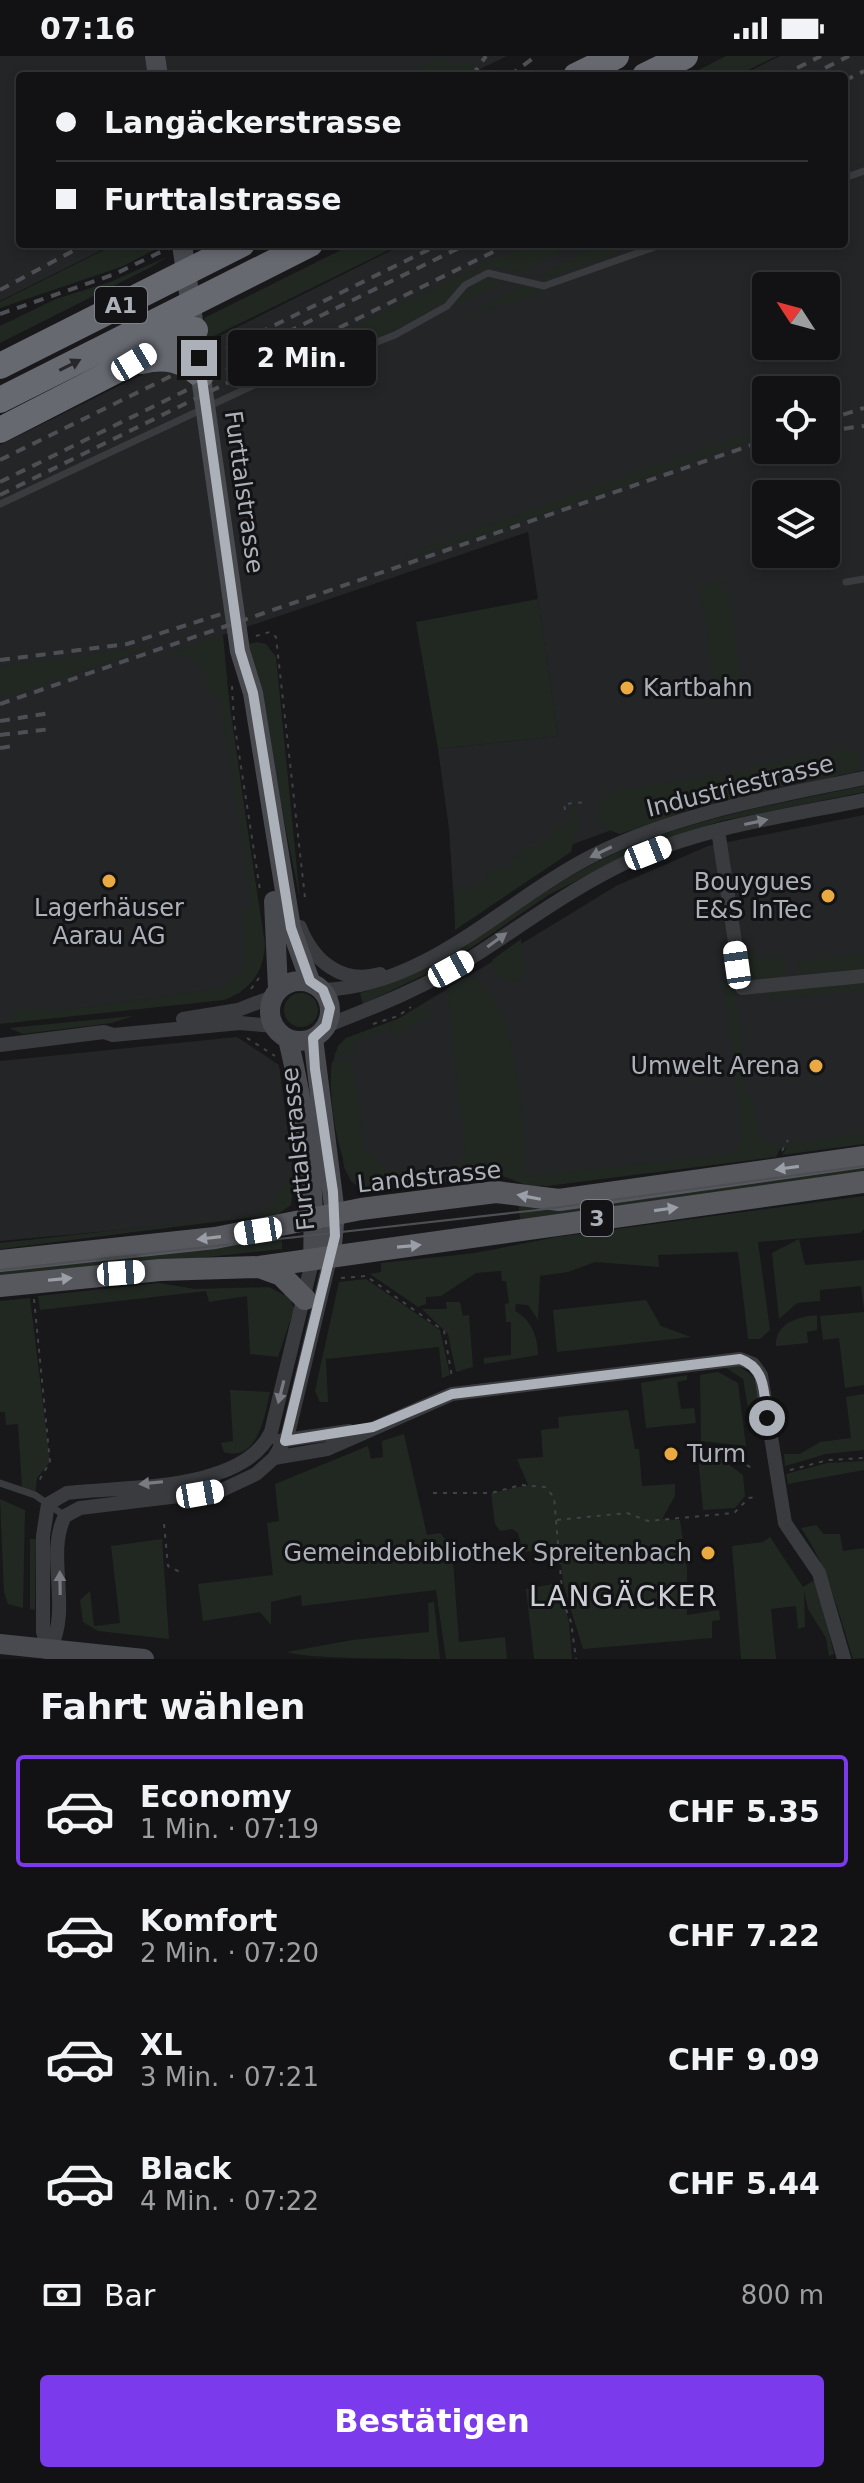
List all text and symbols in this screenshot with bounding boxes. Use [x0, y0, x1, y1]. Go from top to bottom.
text: 07:16 [40, 11, 136, 46]
text: Langäckerstrasse [104, 105, 402, 140]
text: Furttalstrasse [104, 182, 342, 217]
north arrow [752, 272, 840, 360]
map controls [752, 272, 840, 568]
road number: A1 [95, 287, 147, 323]
callout: 2 Min. [227, 330, 375, 386]
car [107, 339, 161, 385]
route end [181, 340, 217, 376]
text: 2 Min. [257, 343, 347, 373]
one-way arrow [58, 358, 81, 372]
button: locate [752, 376, 840, 464]
street label: Furttalstrasse [219, 409, 269, 575]
button: layers [752, 480, 840, 568]
place label: Kartbahn [643, 674, 753, 702]
marker: Kartbahn [618, 679, 636, 697]
street label: Industriestrasse [643, 749, 837, 823]
one-way arrow [744, 815, 769, 828]
car [621, 833, 675, 873]
one-way arrow [590, 845, 613, 859]
place label: Bouygues E&S InTec [694, 868, 812, 924]
marker: Lagerhäuser Aarau AG [100, 872, 118, 890]
marker: Bouygues E&S InTec [819, 887, 837, 905]
place label: Lagerhäuser Aarau AG [34, 894, 184, 950]
one-way arrow [486, 933, 507, 948]
car [722, 940, 752, 990]
car [424, 947, 478, 991]
place label: Umwelt Arena [631, 1052, 800, 1080]
marker: Umwelt Arena [807, 1057, 825, 1075]
street label: Furttalstrasse [276, 1066, 320, 1232]
street label: Landstrasse [356, 1156, 502, 1198]
one-way arrow [774, 1162, 799, 1175]
one-way arrow [516, 1191, 541, 1203]
road number: 3 [581, 1200, 613, 1236]
one-way arrow [654, 1202, 679, 1215]
car [232, 1215, 284, 1247]
one-way arrow [196, 1232, 221, 1245]
one-way arrow [397, 1239, 422, 1252]
car [96, 1259, 146, 1287]
one-way arrow [48, 1273, 73, 1286]
one-way arrow [274, 1379, 287, 1404]
route start [749, 1400, 785, 1436]
place label: Turm [686, 1440, 746, 1468]
marker: Turm [662, 1445, 680, 1463]
one-way arrow [138, 1477, 163, 1490]
car [174, 1478, 226, 1510]
place label: Gemeindebibliothek Spreitenbach [284, 1539, 692, 1567]
marker: Gemeindebibliothek Spreitenbach [699, 1544, 717, 1562]
one-way arrow [54, 1570, 66, 1595]
district label: LANGÄCKER [529, 1580, 719, 1613]
text: Fahrt wählen [40, 1686, 305, 1727]
icon: car [44, 1775, 116, 1847]
text: Economy [140, 1779, 292, 1814]
text: CHF 5.35 [668, 1794, 820, 1829]
text: 1 Min. · 07:19 [140, 1814, 319, 1844]
icon: car [44, 1899, 116, 1971]
text: Komfort [140, 1903, 277, 1938]
text: CHF 7.22 [668, 1918, 820, 1953]
text: 2 Min. · 07:20 [140, 1938, 319, 1968]
icon: car [44, 2023, 116, 2095]
text: XL [140, 2027, 182, 2062]
text: CHF 9.09 [668, 2042, 820, 2077]
text: 3 Min. · 07:21 [140, 2062, 319, 2092]
icon: car [44, 2147, 116, 2219]
text: Black [140, 2151, 231, 2186]
text: CHF 5.44 [668, 2166, 820, 2201]
text: 4 Min. · 07:22 [140, 2186, 319, 2216]
icon: cash [40, 2273, 84, 2317]
text: Bar [104, 2278, 155, 2313]
text: 800 m [741, 2280, 824, 2310]
button: Bestätigen [40, 2375, 824, 2467]

